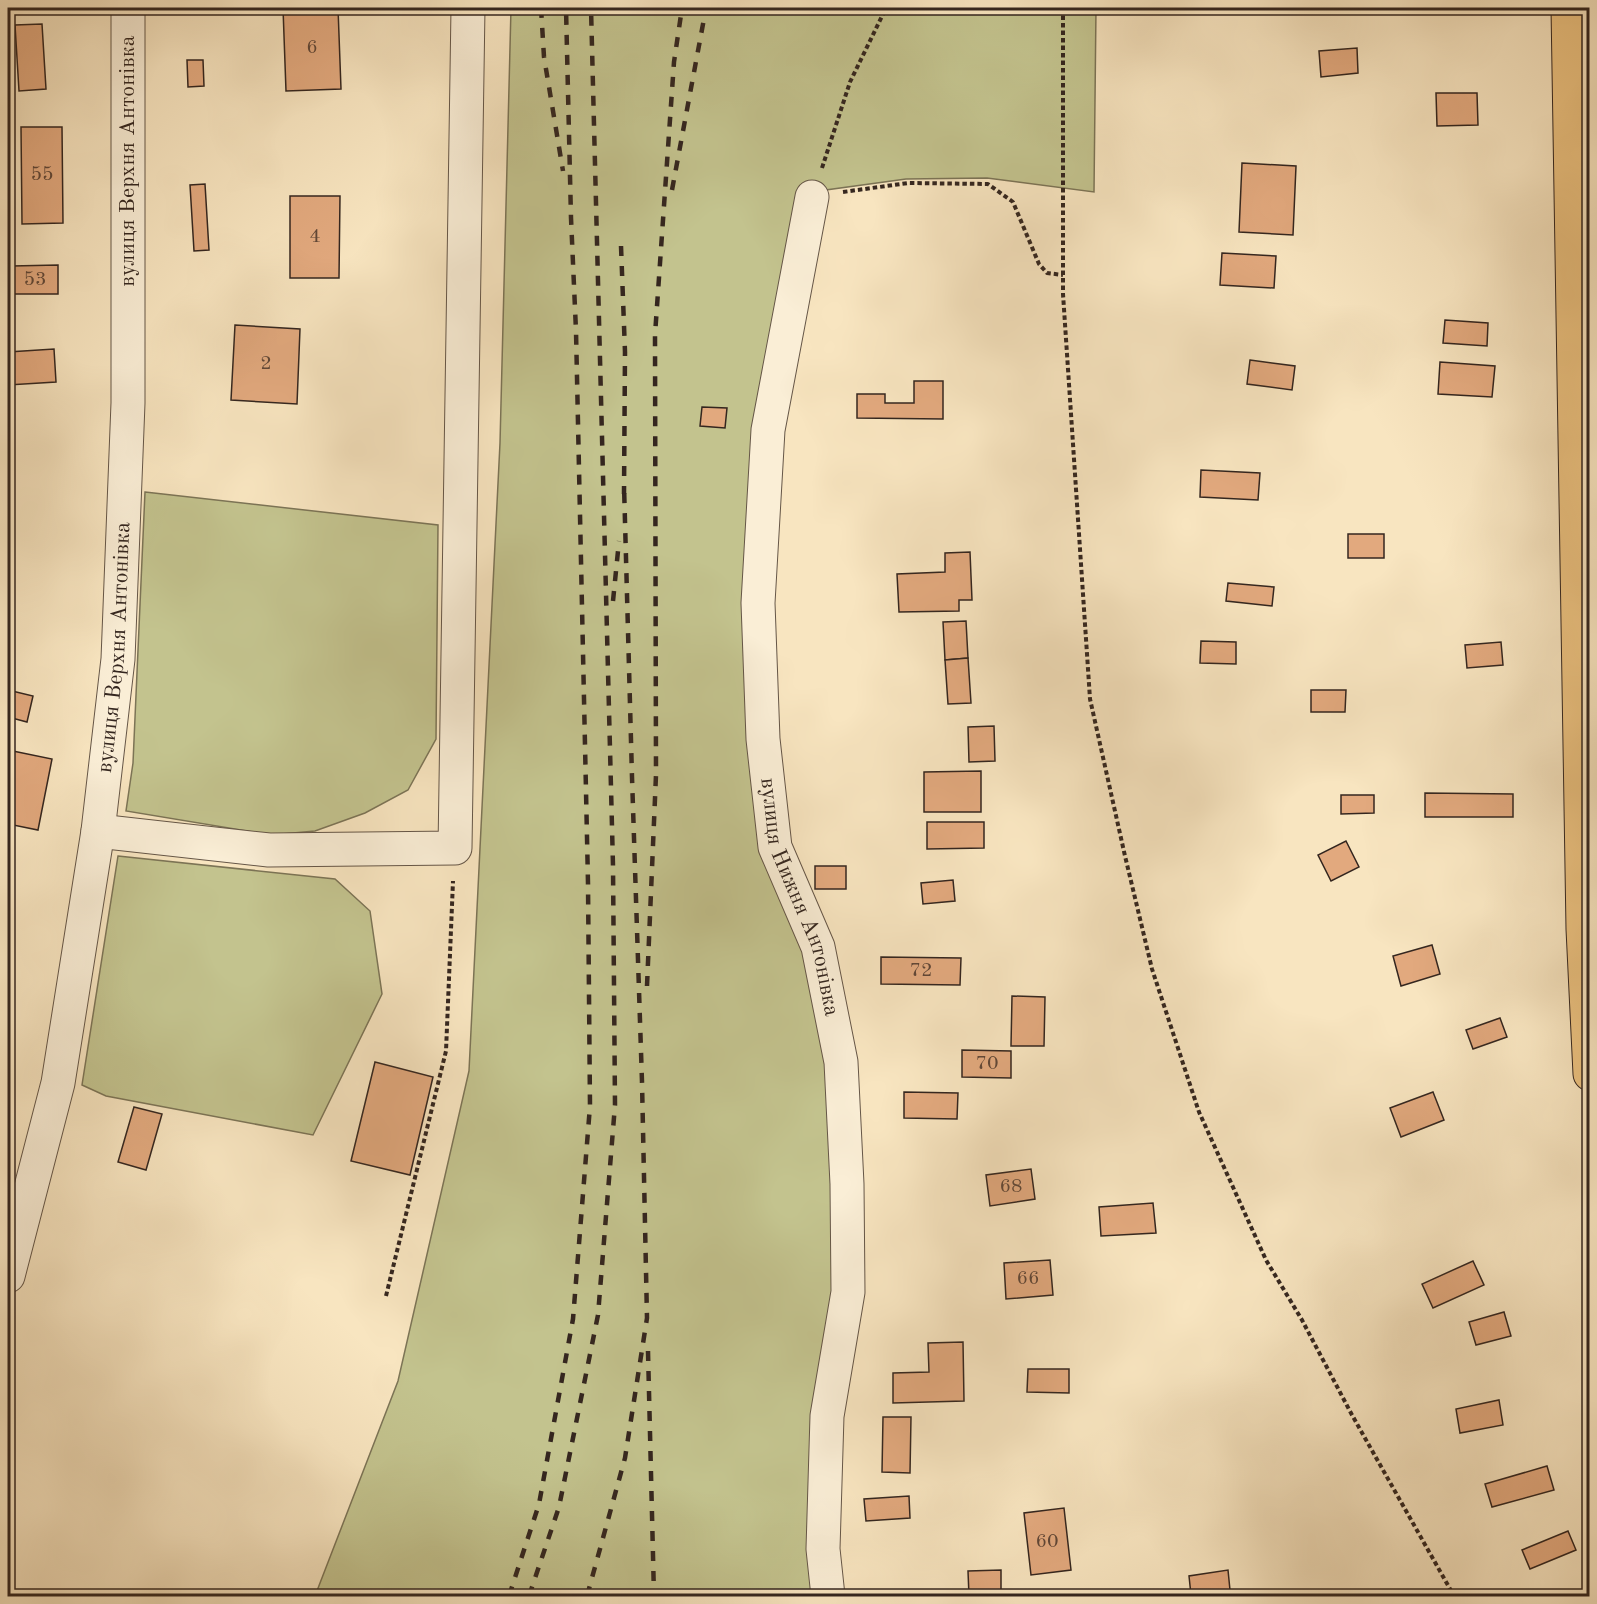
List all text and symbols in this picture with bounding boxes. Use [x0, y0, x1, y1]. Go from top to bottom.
street label: вулиця Верхня Антонівка [117, 35, 139, 287]
house number: 6 [306, 38, 318, 58]
house number: 55 [30, 165, 54, 185]
house number: 4 [309, 227, 321, 247]
house number: 53 [23, 270, 47, 290]
house number: 2 [260, 354, 272, 374]
street label: вулиця Верхня Антонівка [94, 521, 134, 774]
street label: вулиця Нижня Антонівка [756, 777, 843, 1018]
house number: 72 [909, 961, 933, 981]
house number: 70 [975, 1054, 999, 1074]
house number: 68 [999, 1177, 1023, 1197]
house number: 66 [1016, 1269, 1040, 1289]
house number: 60 [1035, 1532, 1059, 1552]

